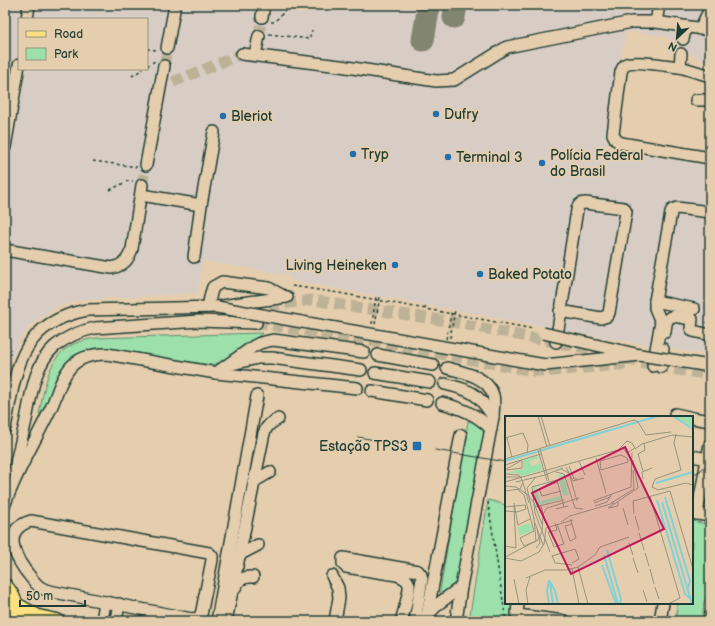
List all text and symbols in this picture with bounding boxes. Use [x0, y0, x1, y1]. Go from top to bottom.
legend [18, 18, 148, 70]
north arrow [657, 18, 697, 58]
text: Road [54, 27, 83, 42]
text: N [666, 39, 679, 54]
text: Park [54, 47, 78, 62]
place label: Dufry [444, 106, 479, 123]
place label: Bleriot [231, 108, 273, 125]
marker: Dufry [431, 109, 441, 119]
marker: Bleriot [218, 111, 228, 121]
place label: Tryp [361, 146, 389, 163]
place label: Polícia Federal do Brasil [550, 147, 643, 180]
marker: Tryp [348, 149, 358, 159]
place label: Terminal 3 [456, 149, 523, 166]
marker: Terminal 3 [443, 152, 453, 162]
marker: Polícia Federal do Brasil [537, 158, 547, 168]
place label: Living Heineken [286, 257, 387, 274]
marker: Living Heineken [390, 260, 400, 270]
place label: Baked Potato [488, 266, 572, 283]
marker: Baked Potato [475, 269, 485, 279]
inset map [505, 416, 693, 604]
place label: Estação TPS3 [319, 438, 408, 455]
marker: Estação TPS3 [411, 440, 423, 452]
scale bar [20, 582, 85, 608]
text: 50 m [26, 589, 53, 604]

